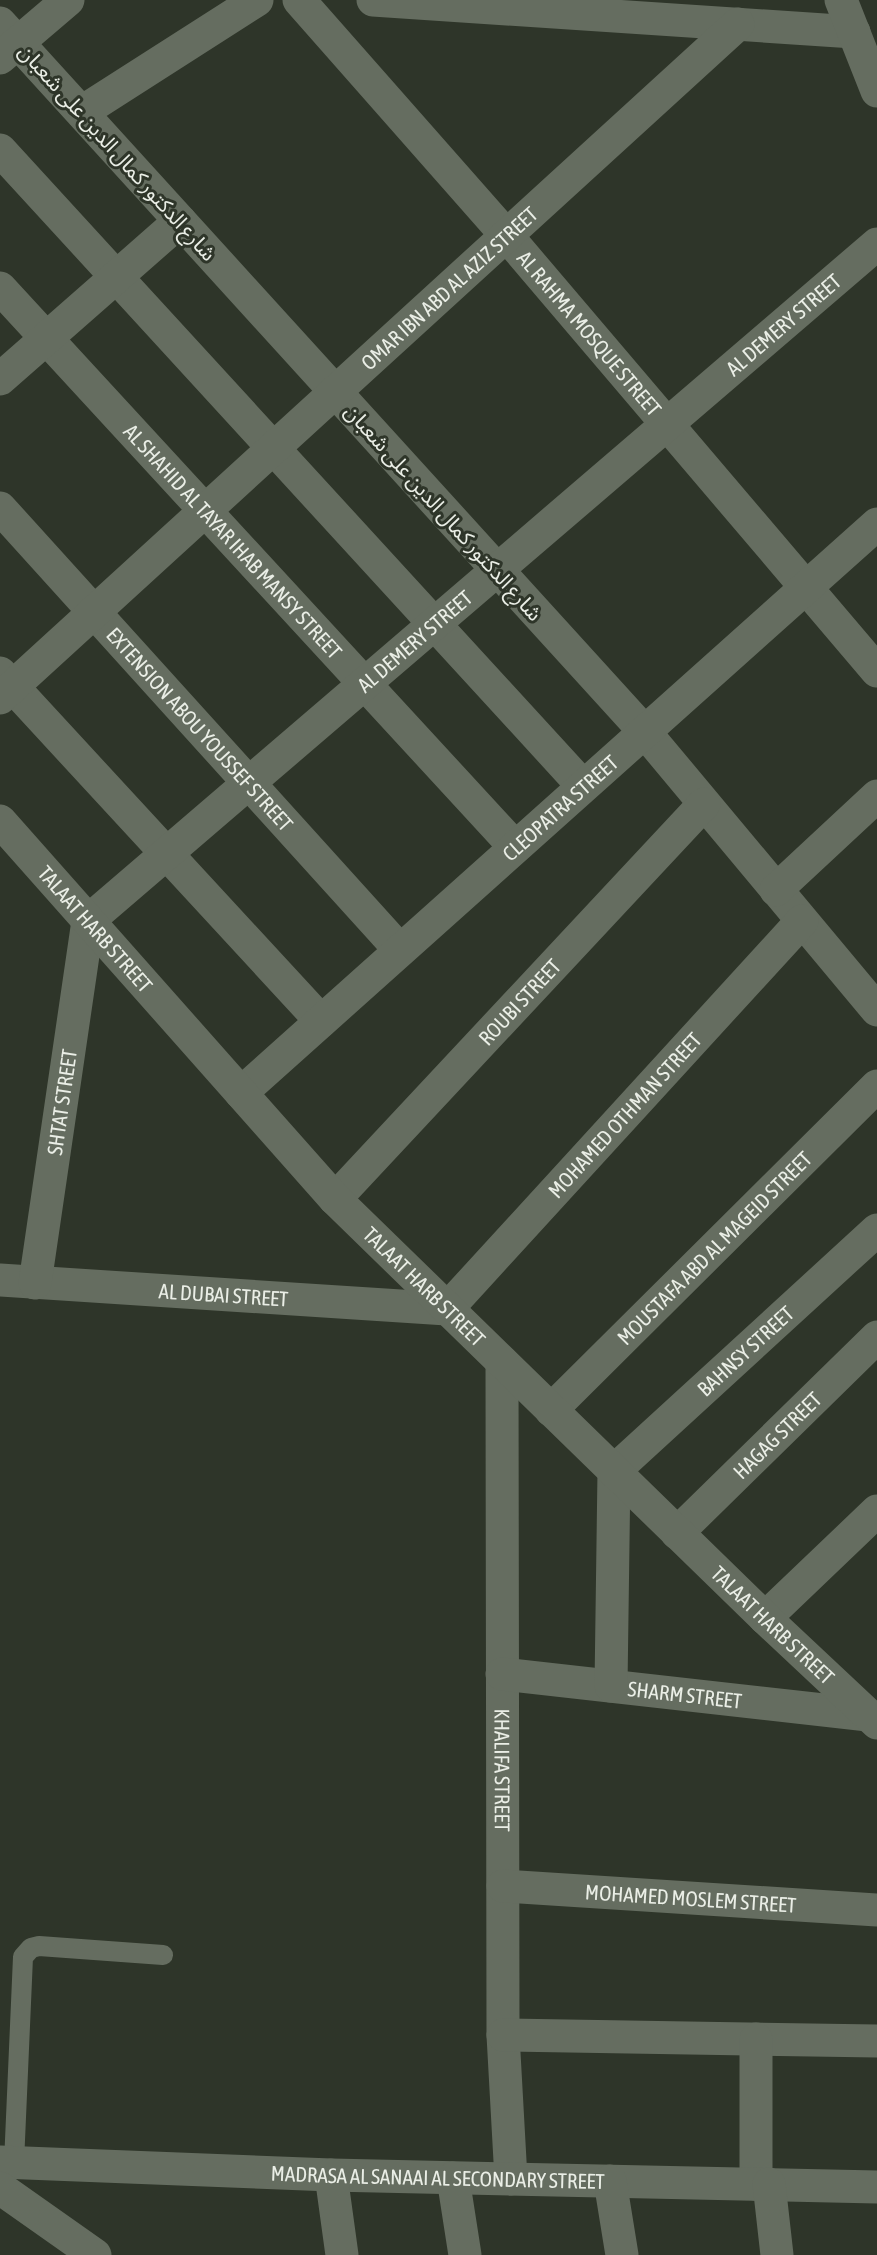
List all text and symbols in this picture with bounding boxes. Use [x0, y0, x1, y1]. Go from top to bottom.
street label: شارع الدكتور كمال الدين على شعبان [11, 39, 222, 268]
street label: OMAR IBN ABD AL AZIZ STREET [356, 202, 542, 374]
street label: AL RAHMA MOSQUE STREET [513, 246, 666, 420]
street label: AL DEMERY STREET [721, 269, 845, 380]
street label: شارع الدكتور كمال الدين على شعبان [337, 399, 548, 628]
street label: AL SHAHID AL TAYAR IHAB MANSY STREET [119, 419, 347, 663]
street label: AL DEMERY STREET [352, 585, 477, 697]
street label: EXTENSION ABOU YOUSSEF STREET [102, 622, 298, 835]
street label: CLEOPATRA STREET [497, 750, 623, 865]
street label: TALAAT HARB STREET [33, 861, 158, 997]
street label: ROUBI STREET [473, 954, 565, 1050]
street label: MOHAMED OTHMAN STREET [543, 1027, 706, 1202]
street label: SHTAT STREET [42, 1047, 81, 1156]
street label: MOUSTAFA ABD AL MAGEID STREET [612, 1146, 816, 1349]
street label: TALAAT HARB STREET [359, 1222, 490, 1351]
street label: AL DUBAI STREET [158, 1278, 289, 1311]
street label: BAHNSY STREET [692, 1301, 798, 1401]
street label: HAGAG STREET [728, 1387, 826, 1483]
street label: TALAAT HARB STREET [707, 1561, 839, 1689]
street label: SHARM STREET [627, 1676, 743, 1713]
street label: KHALIFA STREET [491, 1708, 515, 1832]
street label: MOHAMED MOSLEM STREET [584, 1879, 797, 1917]
street label: MADRASA AL SANAAI AL SECONDARY STREET [270, 2161, 605, 2193]

